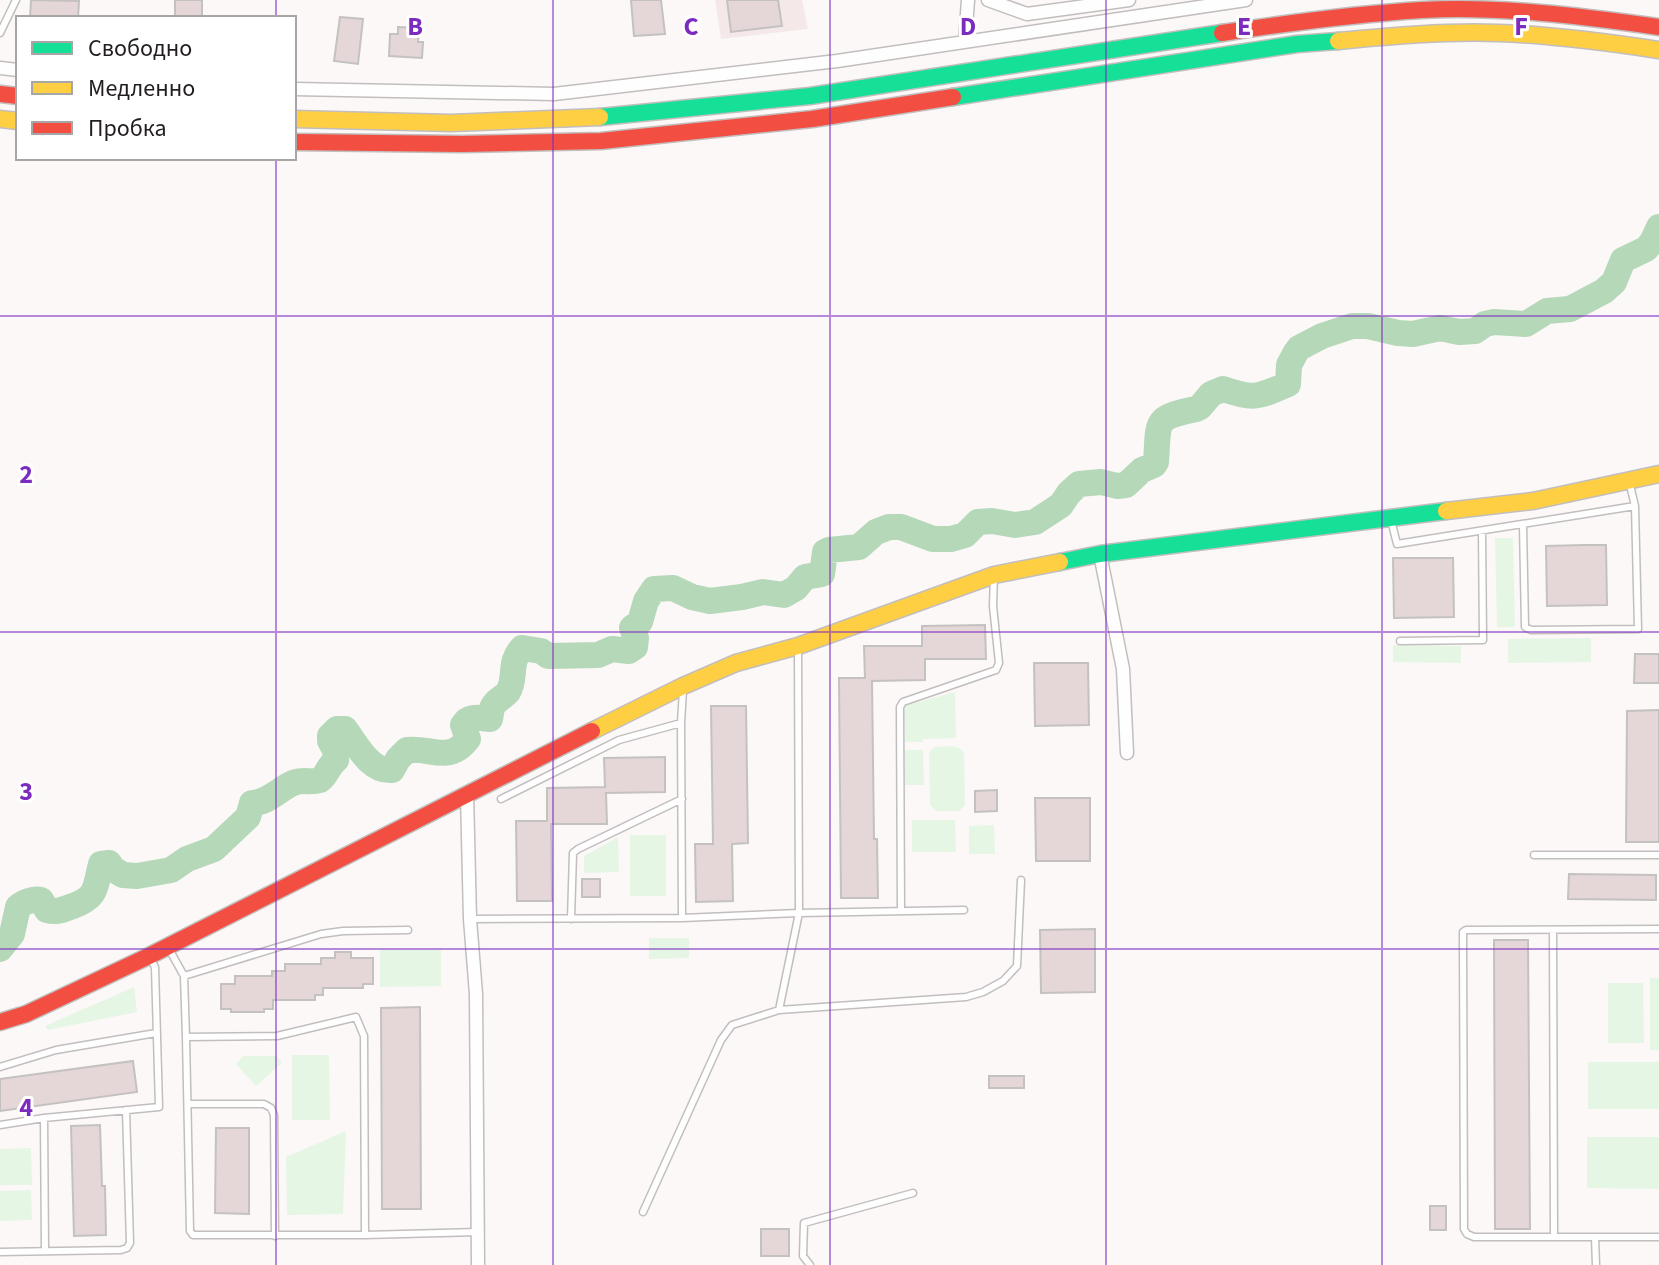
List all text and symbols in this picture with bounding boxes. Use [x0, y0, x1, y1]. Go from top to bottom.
text: B [407, 8, 423, 45]
text: C [683, 8, 699, 45]
text: D [960, 8, 976, 45]
text: E [1237, 8, 1251, 45]
text: F [1514, 8, 1528, 45]
legend [16, 16, 296, 160]
text: Свободно [88, 31, 192, 66]
text: Медленно [88, 71, 195, 106]
text: Пробка [88, 111, 167, 146]
text: 2 [19, 456, 33, 493]
text: 3 [19, 773, 33, 810]
text: 4 [19, 1089, 33, 1126]

